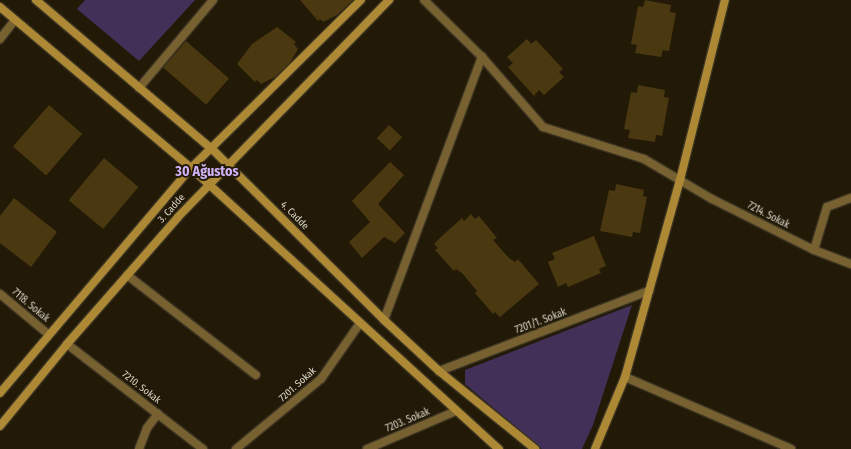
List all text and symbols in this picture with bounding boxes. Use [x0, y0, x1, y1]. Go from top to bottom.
district label: 30 Ağustos [175, 164, 239, 180]
street label: 3. Cadde [156, 192, 188, 226]
street label: 4. Cadde [277, 199, 311, 233]
street label: 7214. Sokak [745, 200, 791, 232]
street label: 7118. Sokak [9, 287, 51, 325]
street label: 7201/1. Sokak [514, 307, 568, 337]
street label: 7201. Sokak [277, 365, 319, 405]
street label: 7210. Sokak [119, 369, 163, 407]
street label: 7203. Sokak [384, 406, 432, 436]

